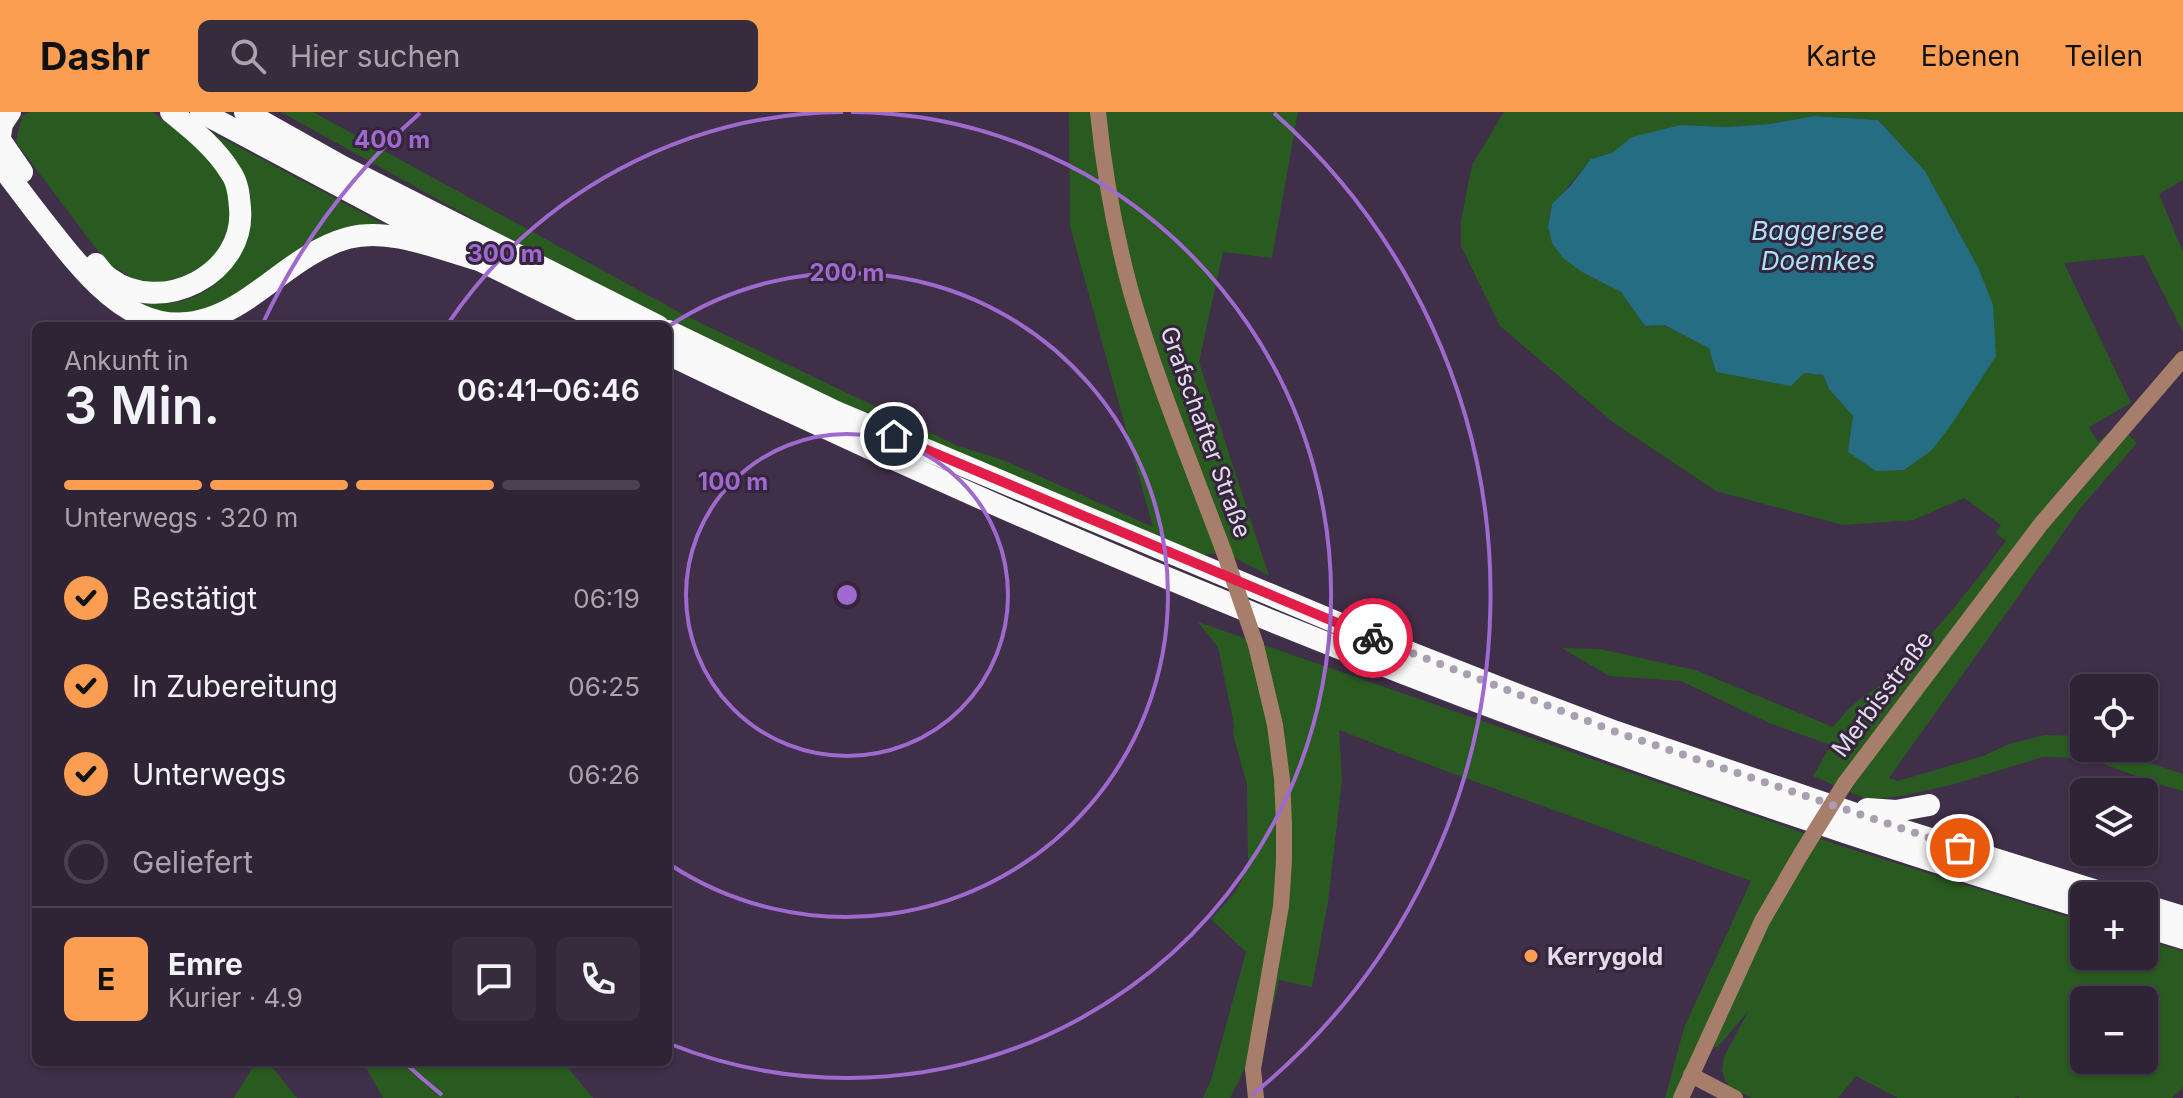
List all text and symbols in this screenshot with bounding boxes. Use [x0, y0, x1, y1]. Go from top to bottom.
search box [198, 20, 758, 92]
text: Dashr [40, 33, 150, 79]
icon: search [226, 34, 270, 78]
text: Hier suchen [290, 38, 460, 74]
text: Karte [1806, 39, 1877, 73]
text: Ebenen [1921, 39, 2020, 73]
text: Teilen [2064, 39, 2143, 73]
text: 400 m [354, 125, 430, 154]
water label: Baggersee Doemkes [1751, 215, 1885, 276]
text: 300 m [467, 239, 543, 268]
text: 200 m [809, 258, 885, 287]
street label: Grafschafter Straße [1154, 322, 1258, 542]
text: Ankunft in [64, 345, 189, 376]
text: 06:41–06:46 [457, 372, 640, 408]
text: 3 Min. [64, 374, 220, 437]
pin [860, 402, 928, 470]
icon: home [872, 414, 916, 458]
text: 100 m [698, 467, 768, 496]
text: Unterwegs · 320 m [64, 502, 298, 533]
icon: check [64, 576, 108, 620]
text: Bestätigt [132, 580, 257, 616]
centre of rings [833, 581, 861, 609]
text: 06:19 [573, 583, 640, 614]
courier [1333, 598, 1413, 678]
icon: bike [1351, 616, 1395, 660]
street label: Merbisstraße [1825, 625, 1939, 763]
icon: check [64, 664, 108, 708]
text: In Zubereitung [132, 668, 338, 704]
text: 06:25 [568, 671, 640, 702]
map controls [2070, 674, 2158, 1074]
button: locate [2070, 674, 2158, 762]
icon: check [64, 752, 108, 796]
text: Unterwegs [132, 756, 286, 792]
text: 06:26 [568, 759, 640, 790]
button: layers [2070, 778, 2158, 866]
pin [1926, 814, 1994, 882]
icon: bag [1938, 826, 1982, 870]
text: Geliefert [132, 844, 253, 880]
button: + [2070, 882, 2158, 970]
button: chat [452, 937, 536, 1021]
button: phone [556, 937, 640, 1021]
place label: Kerrygold [1547, 942, 1663, 971]
text: Emre [168, 946, 243, 982]
marker: Kerrygold [1522, 947, 1540, 965]
text: E [97, 961, 115, 997]
text: Kurier · 4.9 [168, 982, 303, 1013]
button: − [2070, 986, 2158, 1074]

